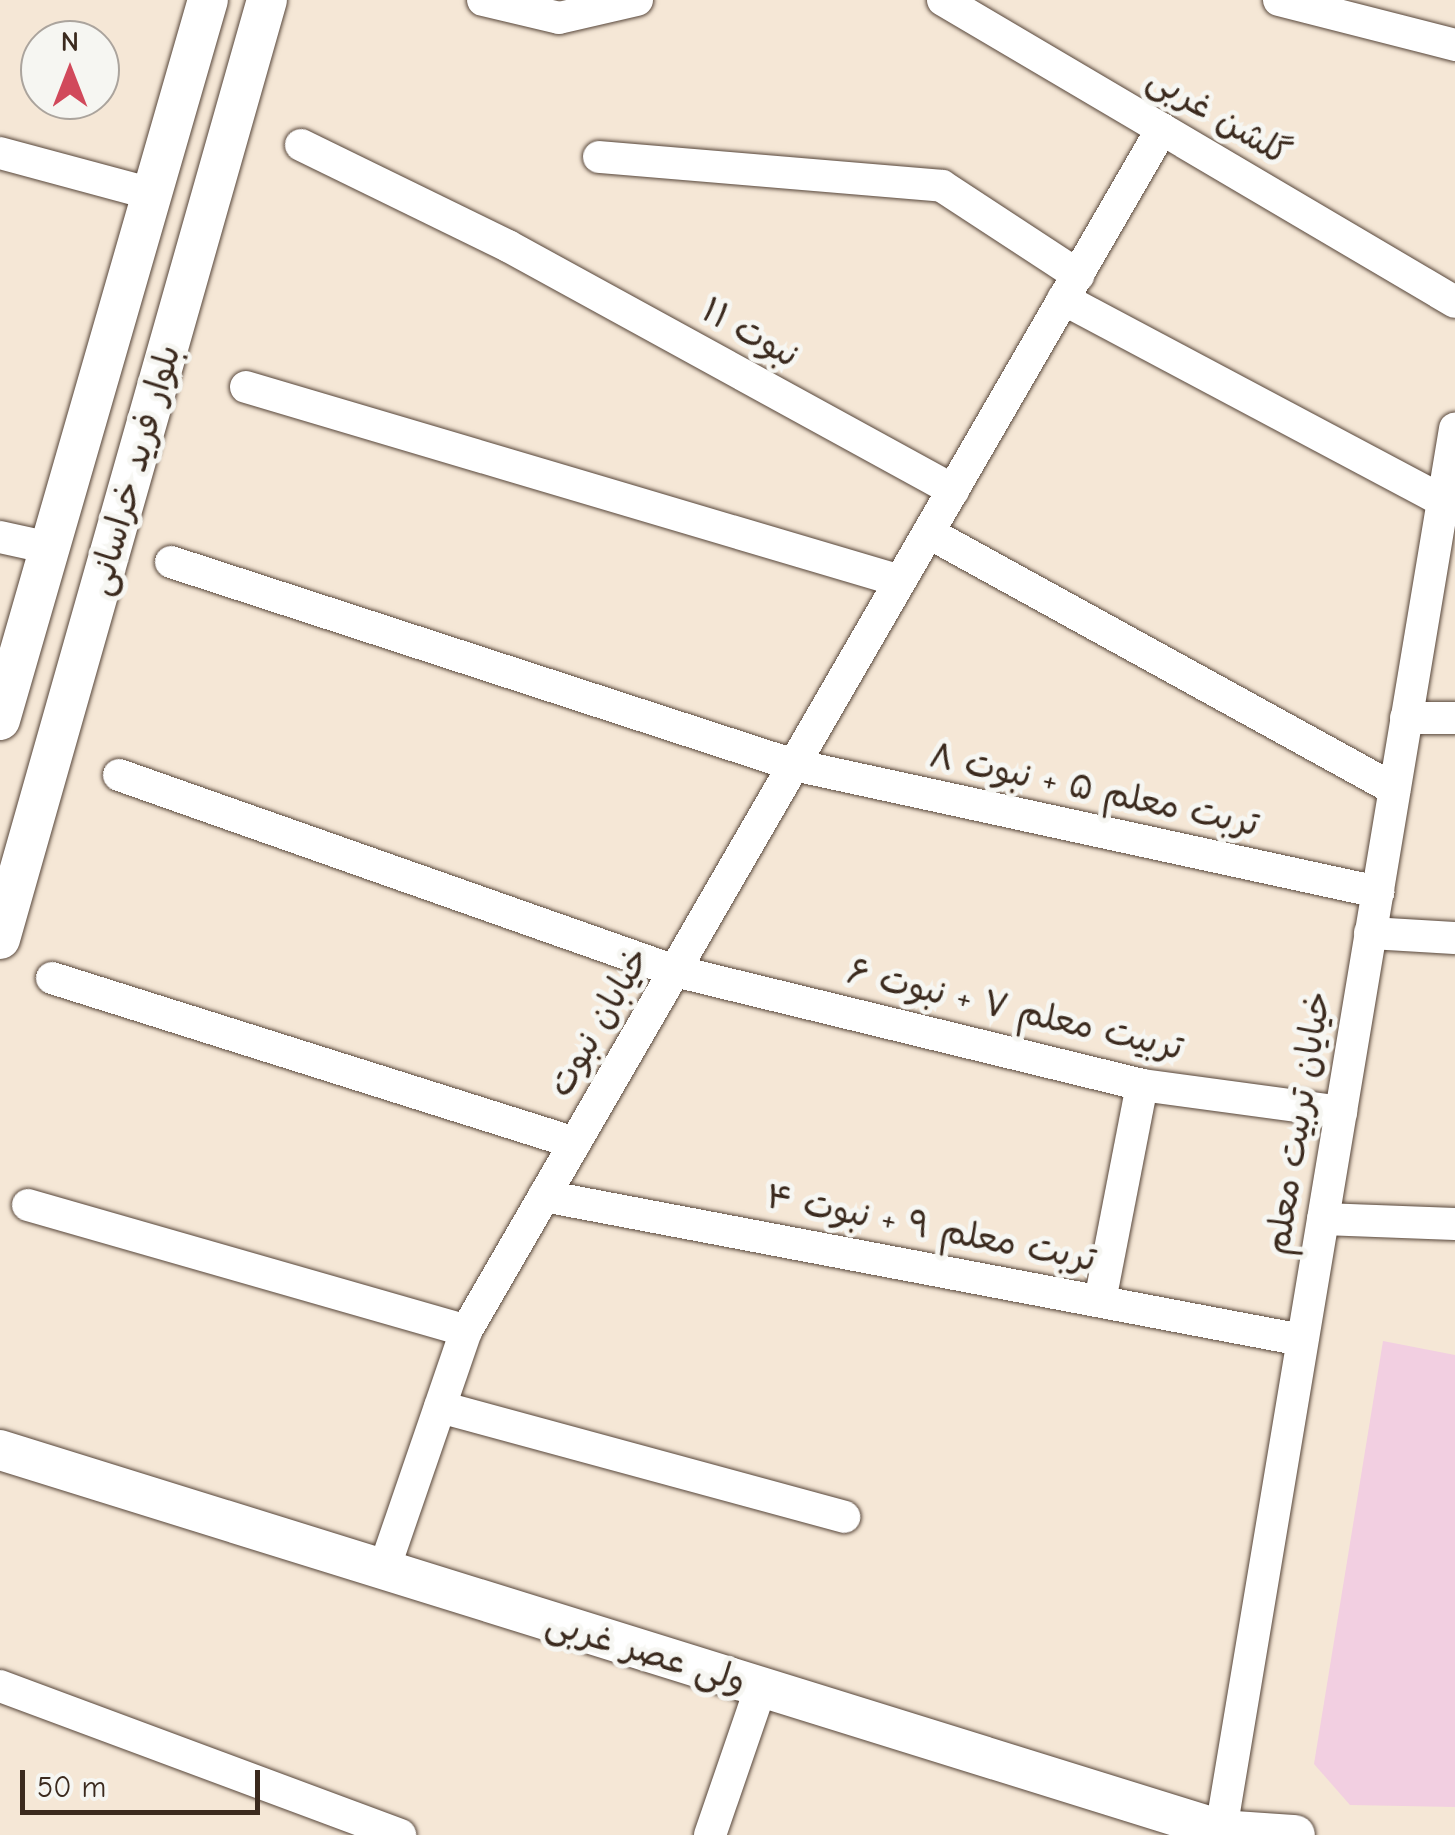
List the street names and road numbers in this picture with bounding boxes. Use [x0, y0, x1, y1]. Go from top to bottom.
street label: گلشن غربی [1140, 57, 1298, 175]
street label: نبوت ۱۱ [694, 289, 806, 377]
street label: بلوار فرید خراسانی [78, 340, 190, 600]
street label: تربت معلم ۵ + نبوت ۸ [925, 735, 1263, 845]
street label: خیابان نبوت [539, 940, 659, 1104]
street label: تربیت معلم ۷ + نبوت ۶ [843, 951, 1187, 1069]
street label: خیایان تربیت معلم [1256, 988, 1340, 1258]
street label: تربت معلم ۹ + نبوت ۴ [762, 1175, 1100, 1281]
street label: ولی عصر غربی [541, 1602, 751, 1702]

